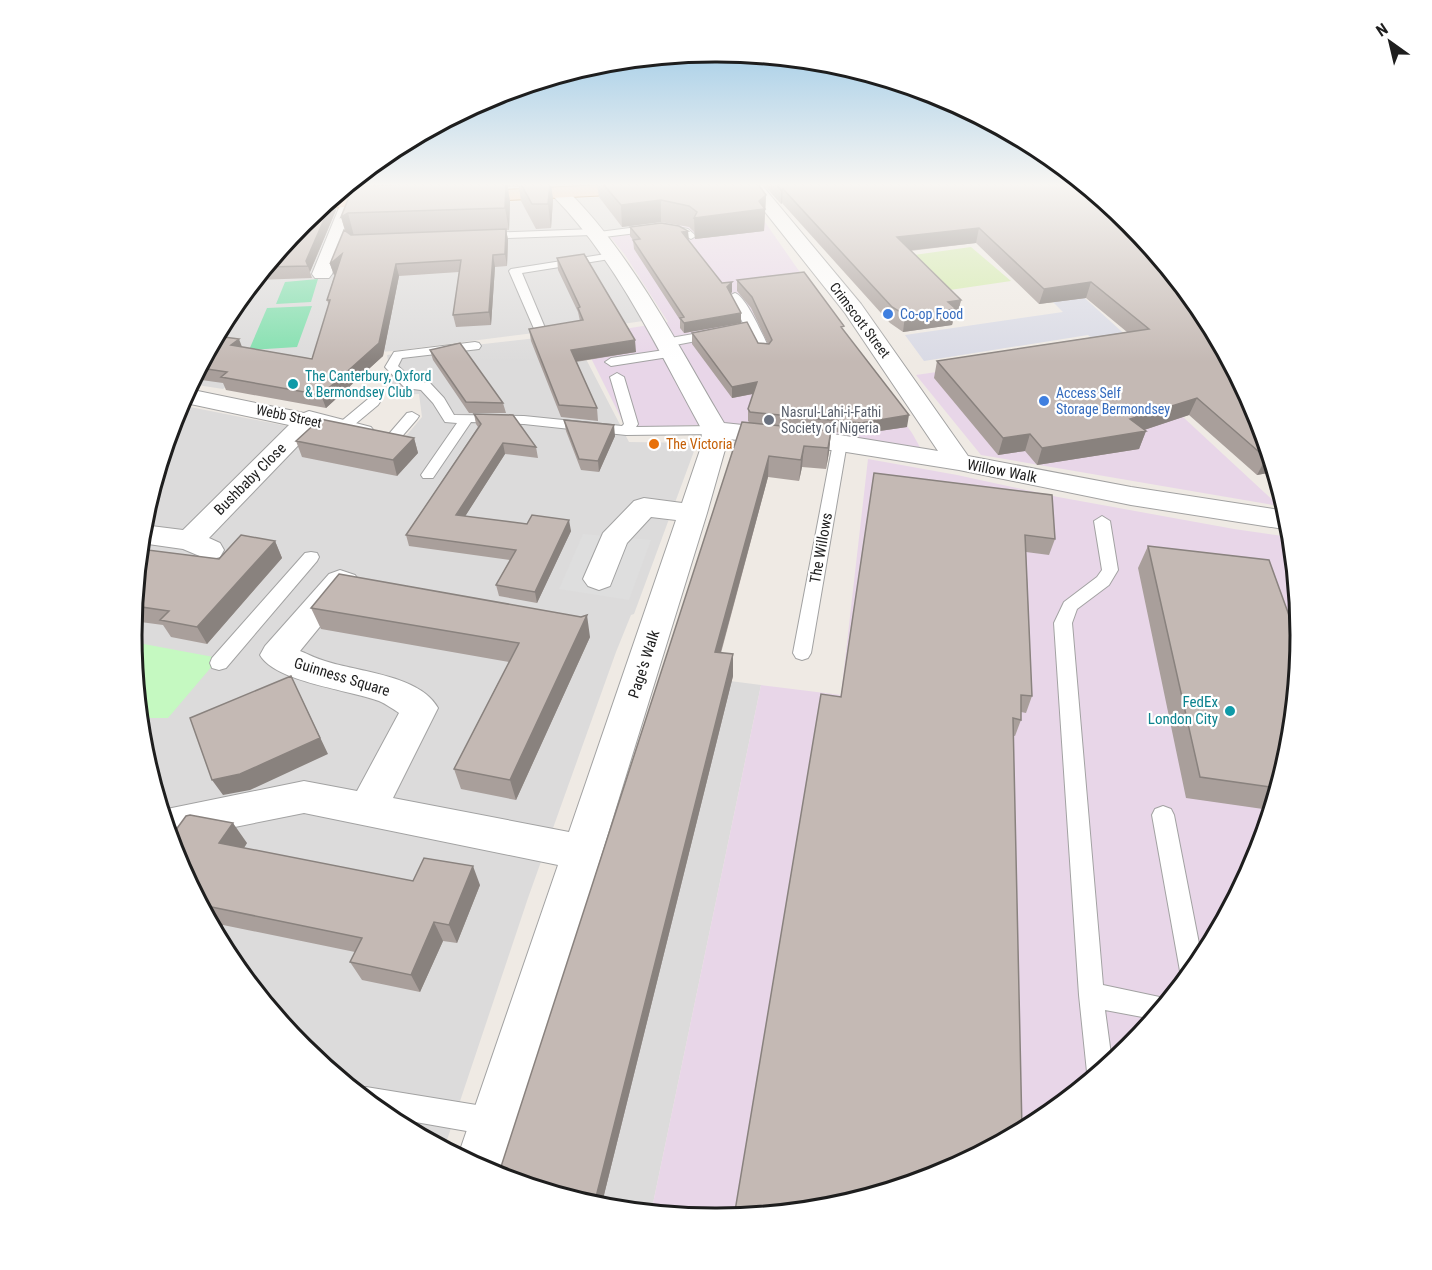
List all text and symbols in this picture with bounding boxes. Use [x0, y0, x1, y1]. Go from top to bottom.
north arrow [1360, 12, 1420, 72]
text: N [1373, 19, 1391, 41]
street label: Crimscott Street [826, 279, 894, 361]
place label: Co-op Food [900, 306, 963, 322]
marker: Co-op Food [881, 307, 895, 321]
place label: The Canterbury, Oxford & Bermondsey Club [305, 368, 431, 400]
marker: The Canterbury, Oxford & Bermondsey Club [286, 377, 300, 391]
place label: Access Self Storage Bermondsey [1056, 385, 1170, 417]
marker: Access Self Storage Bermondsey [1037, 394, 1051, 408]
street label: Webb Street [255, 401, 323, 431]
place label: Nasrul-Lahi-i-Fathi Society of Nigeria [781, 404, 881, 436]
marker: Nasrul-Lahi-i-Fathi Society of Nigeria [762, 413, 776, 427]
place label: The Victoria [666, 436, 733, 452]
marker: The Victoria [647, 437, 661, 451]
street label: Bushbaby Close [210, 439, 290, 519]
street label: Willow Walk [965, 455, 1039, 487]
street label: The Willows [806, 511, 836, 585]
street label: Page's Walk [625, 627, 664, 700]
street label: Guinness Square [292, 654, 392, 700]
place label: FedEx London City [1148, 693, 1218, 728]
marker: FedEx London City [1223, 704, 1237, 718]

